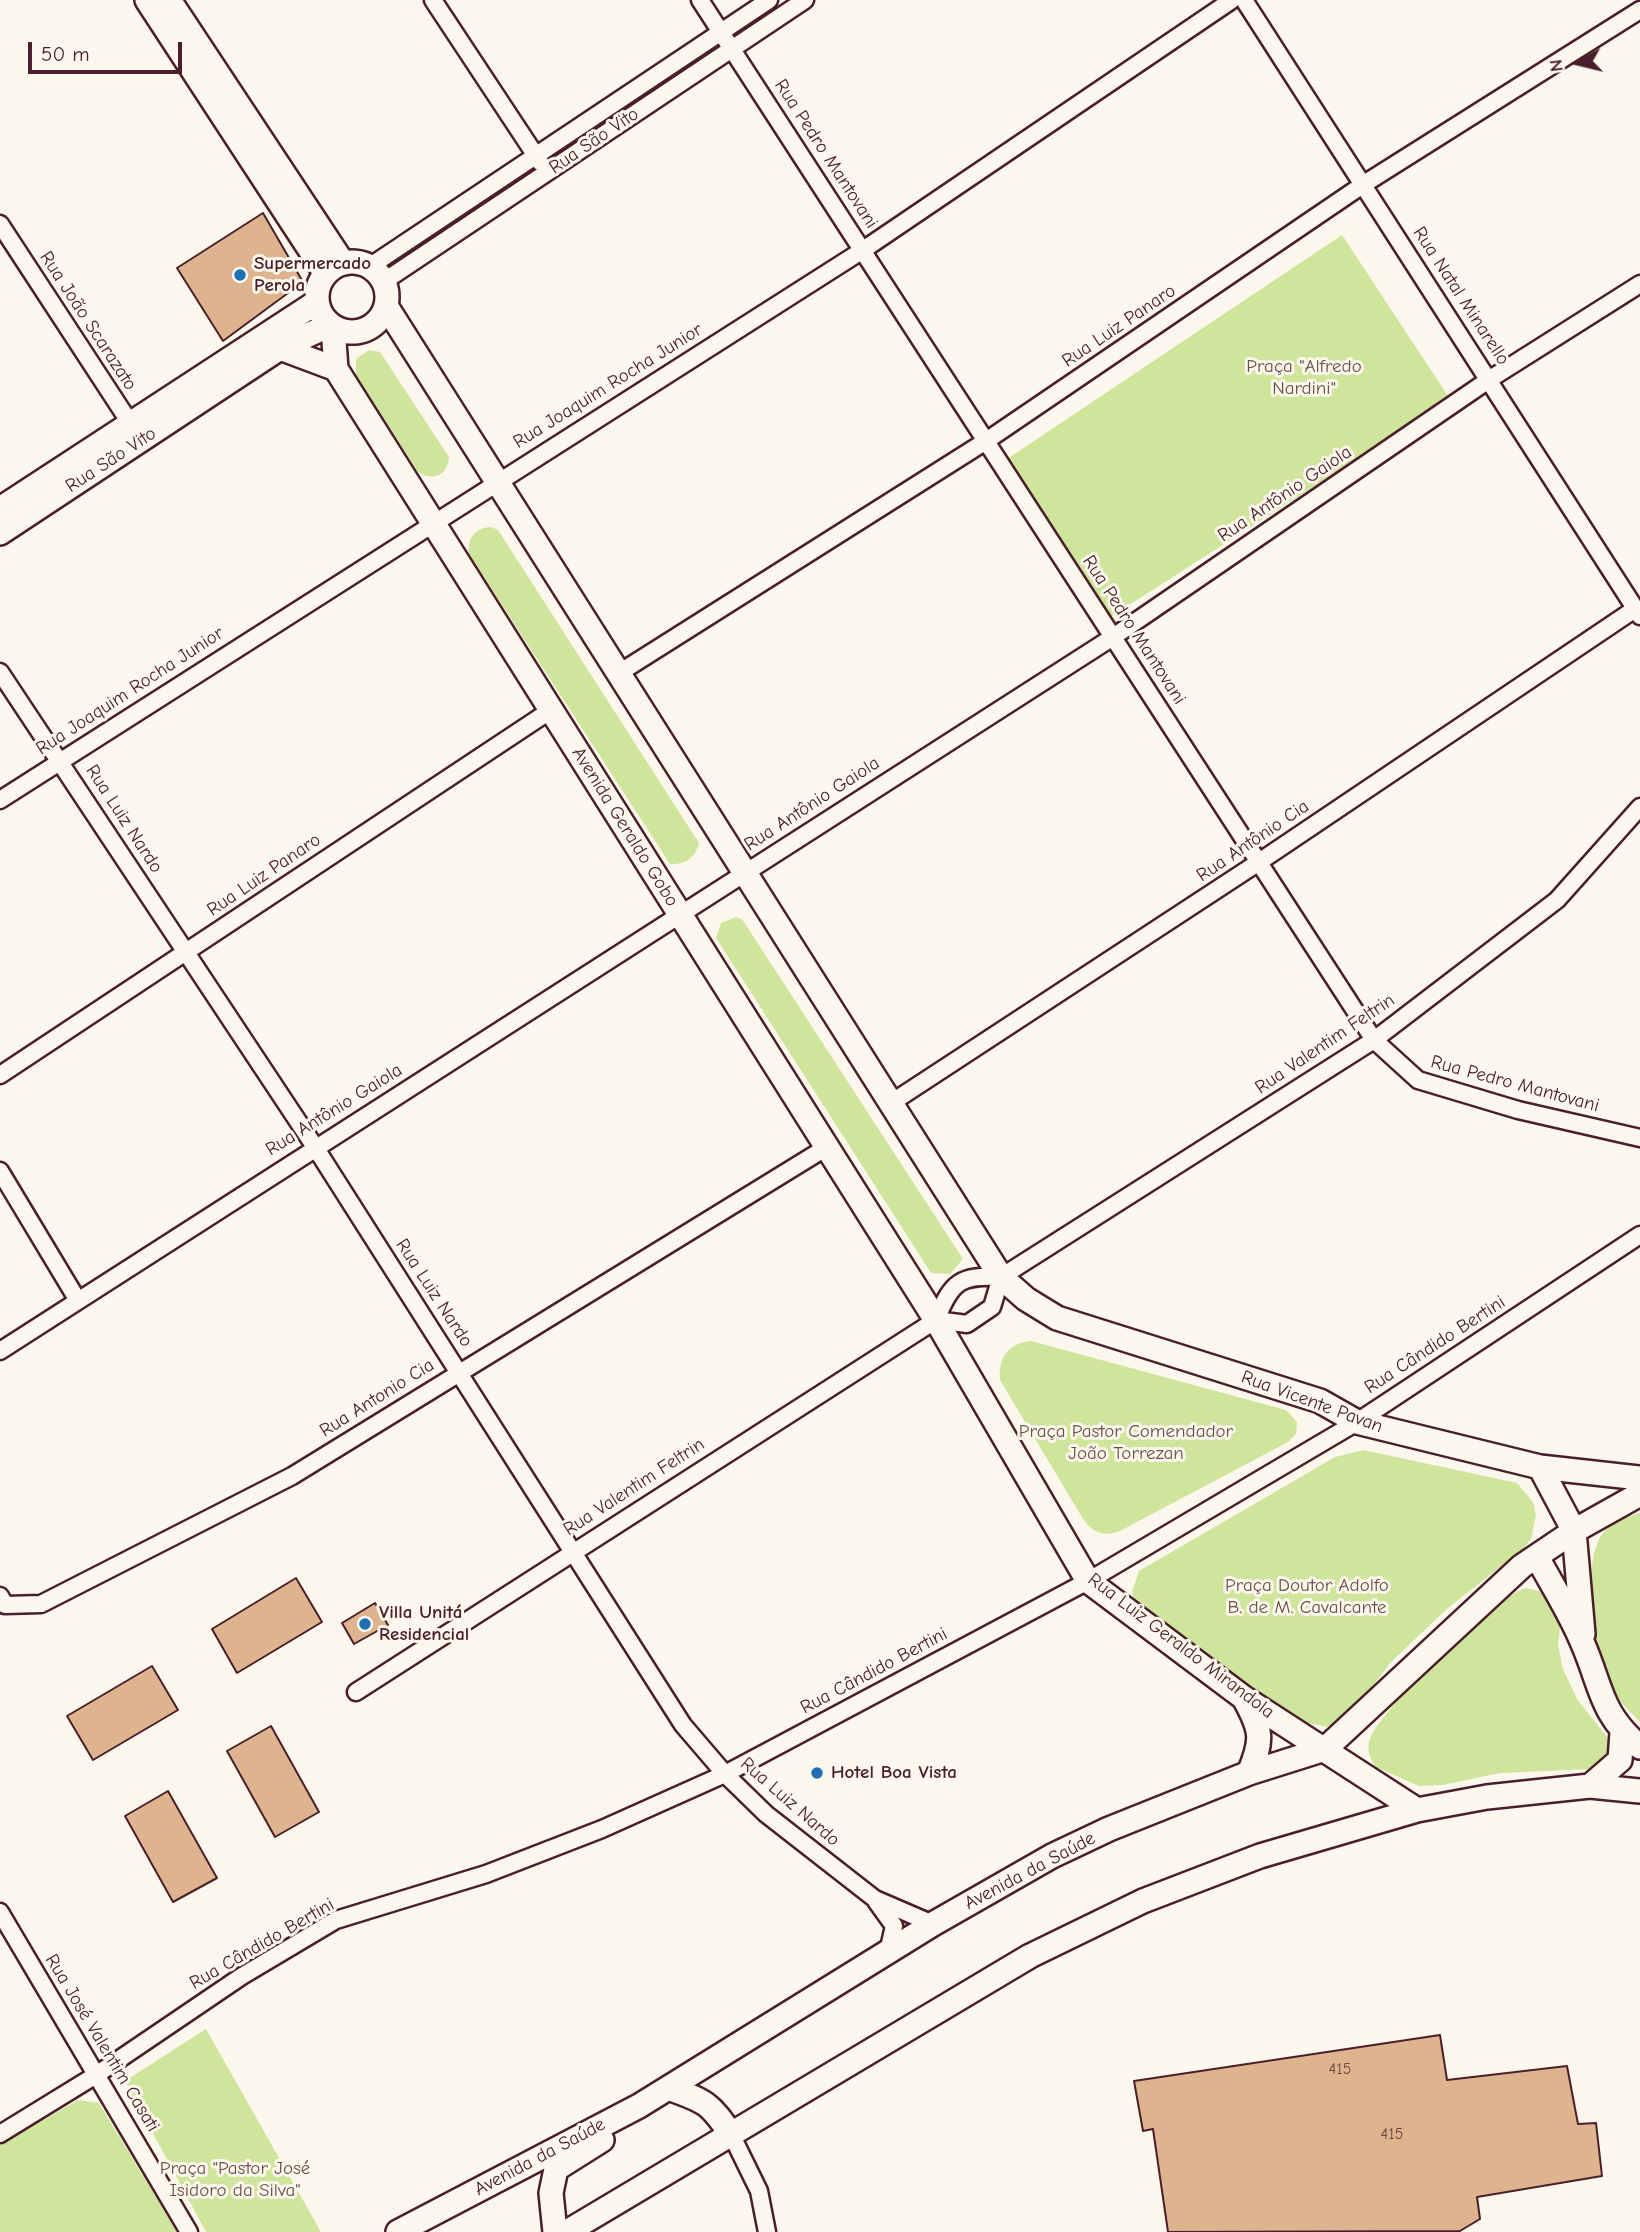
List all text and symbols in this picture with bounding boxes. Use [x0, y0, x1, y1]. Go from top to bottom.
scale bar [32, 28, 186, 72]
north arrow [1542, 28, 1612, 98]
text: 50 m [41, 42, 90, 66]
text: N [1544, 58, 1568, 73]
street label: Rua Pedro Mantovani [769, 75, 883, 233]
street label: Rua São Vito [545, 103, 643, 179]
street label: Rua Natal Minarello [1408, 223, 1514, 369]
street label: Rua João Scarazato [35, 247, 141, 395]
place label: Supermercado Perola [254, 253, 371, 297]
marker: Supermercado Perola [232, 267, 248, 283]
street label: Rua Luiz Panaro [1058, 280, 1180, 372]
street label: Rua Joaquim Rocha Junior [509, 318, 707, 454]
park label: Praça "Alfredo Nardini" [1246, 356, 1362, 400]
street label: Rua São Vito [61, 422, 161, 498]
street label: Rua Antônio Gaiola [1214, 441, 1356, 547]
street label: Rua Pedro Mantovani [1077, 551, 1191, 709]
street label: Rua Joaquim Rocha Junior [32, 622, 228, 760]
street label: Avenida Geraldo Gobo [567, 743, 683, 911]
street label: Rua Antônio Gaiola [740, 752, 884, 856]
street label: Rua Luiz Nardo [81, 761, 167, 877]
street label: Rua Antônio Cia [1192, 795, 1314, 887]
street label: Rua Luiz Panaro [203, 829, 325, 921]
street label: Rua Valentim Feltrin [1251, 989, 1399, 1099]
street label: Rua Pedro Mantovani [1428, 1051, 1602, 1117]
street label: Rua Antônio Gaiola [262, 1059, 406, 1161]
street label: Rua Luiz Nardo [391, 1235, 477, 1351]
street label: Rua Cândido Bertini [1360, 1291, 1510, 1399]
street label: Rua Antonio Cia [316, 1354, 438, 1442]
street label: Rua Vicente Pavan [1238, 1366, 1386, 1438]
park label: Praça Pastor Comendador João Torrezan [1019, 1421, 1233, 1465]
street label: Rua Valentim Feltrin [559, 1433, 709, 1541]
street label: Rua Luiz Geraldo Mirandola [1083, 1568, 1279, 1724]
park label: Praça Doutor Adolfo B. de M. Cavalcante [1225, 1575, 1389, 1619]
place label: Villa Unitá Residencial [379, 1602, 469, 1646]
marker: Villa Unitá Residencial [357, 1616, 373, 1632]
street label: Rua Cândido Bertini [797, 1623, 951, 1719]
street label: Rua Luiz Nardo [736, 1753, 844, 1851]
place label: Hotel Boa Vista [831, 1762, 957, 1784]
marker: Hotel Boa Vista [809, 1765, 825, 1781]
street label: Avenida da Saúde [961, 1827, 1099, 1915]
street label: Rua Cândido Bertini [186, 1893, 338, 1995]
street label: Rua José Valentim Casati [40, 1950, 164, 2136]
house number: 415 [1329, 2059, 1351, 2079]
street label: Avenida da Saúde [471, 2113, 609, 2201]
house number: 415 [1381, 2124, 1403, 2144]
park label: Praça "Pastor José Isidoro da Silva" [160, 2158, 310, 2202]

